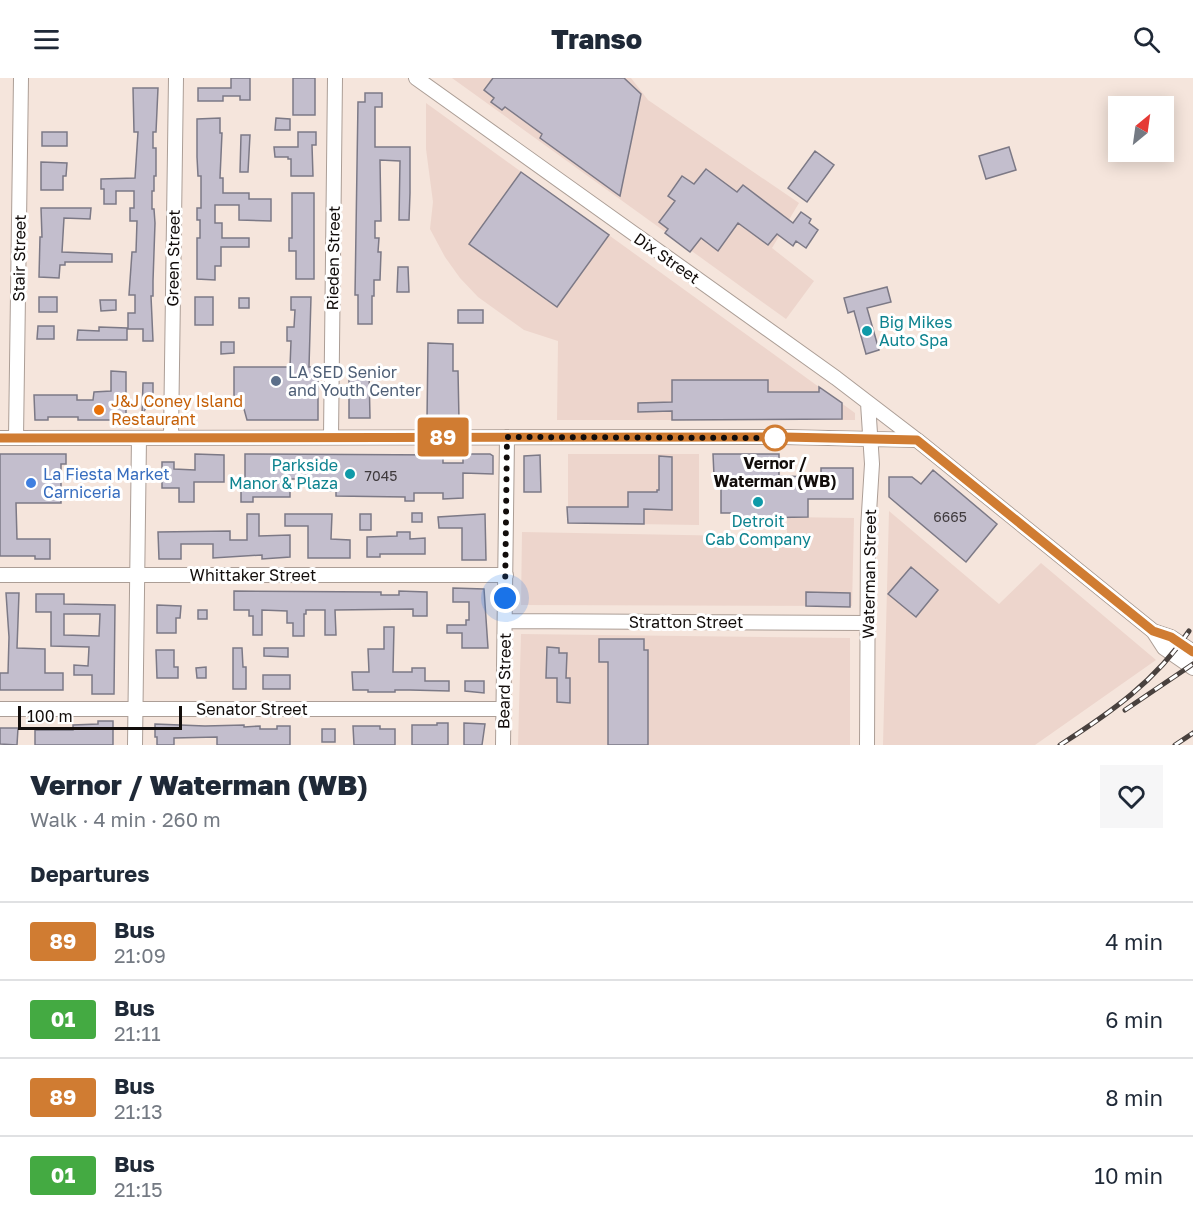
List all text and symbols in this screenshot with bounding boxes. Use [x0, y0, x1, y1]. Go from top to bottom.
icon: menu [30, 23, 63, 56]
text: Transo [551, 23, 642, 55]
icon: search [1130, 23, 1163, 56]
north arrow [1108, 96, 1174, 162]
map controls [1108, 96, 1174, 162]
street label: Rieden Street [322, 205, 344, 311]
street label: Green Street [162, 209, 184, 307]
street label: Stair Street [8, 214, 30, 302]
street label: Dix Street [630, 228, 704, 288]
place label: Big Mikes Auto Spa [879, 312, 952, 350]
marker: Big Mikes Auto Spa [860, 324, 874, 338]
place label: LA SED Senior and Youth Center [288, 362, 421, 400]
marker: LA SED Senior and Youth Center [269, 374, 283, 388]
place label: J&J Coney Island Restaurant [111, 391, 243, 429]
marker: J&J Coney Island Restaurant [92, 403, 106, 417]
line badge: 89 [416, 418, 470, 456]
text: 89 [430, 424, 456, 450]
marker: Vernor / Waterman (WB) [762, 425, 788, 451]
place label: Vernor / Waterman (WB) [714, 453, 836, 491]
place label: Parkside Manor & Plaza [229, 455, 338, 493]
place label: La Fiesta Market Carniceria [43, 464, 170, 502]
marker: Parkside Manor & Plaza [343, 467, 357, 481]
house number: 7045 [365, 467, 397, 484]
marker: La Fiesta Market Carniceria [24, 476, 38, 490]
marker: Detroit Cab Company [751, 495, 765, 509]
house number: 6665 [933, 508, 967, 525]
street label: Waterman Street [858, 509, 880, 639]
place label: Detroit Cab Company [705, 511, 811, 549]
street label: Whittaker Street [190, 565, 316, 585]
your location [490, 583, 520, 613]
street label: Stratton Street [629, 612, 743, 632]
street label: Beard Street [493, 633, 515, 729]
street label: Senator Street [196, 699, 308, 719]
scale bar [18, 703, 182, 730]
text: 100 m [27, 706, 73, 726]
button: heart [1100, 765, 1163, 828]
text: Vernor / Waterman (WB) [30, 768, 368, 801]
text: Walk · 4 min · 260 m [30, 807, 221, 831]
text: Departures [30, 860, 149, 887]
text: Bus [114, 916, 155, 943]
text: 89 [50, 928, 76, 954]
text: 4 min [1105, 928, 1163, 955]
text: 21:09 [114, 943, 166, 967]
text: Bus [114, 994, 155, 1021]
text: 01 [51, 1006, 75, 1032]
text: 6 min [1105, 1006, 1163, 1033]
text: 21:11 [114, 1021, 161, 1045]
text: Bus [114, 1072, 155, 1099]
text: 89 [50, 1084, 76, 1110]
text: 8 min [1105, 1084, 1163, 1111]
text: 21:13 [114, 1099, 163, 1123]
text: Bus [114, 1150, 155, 1177]
text: 01 [51, 1162, 75, 1188]
text: 10 min [1094, 1162, 1163, 1189]
text: 21:15 [114, 1177, 163, 1201]

